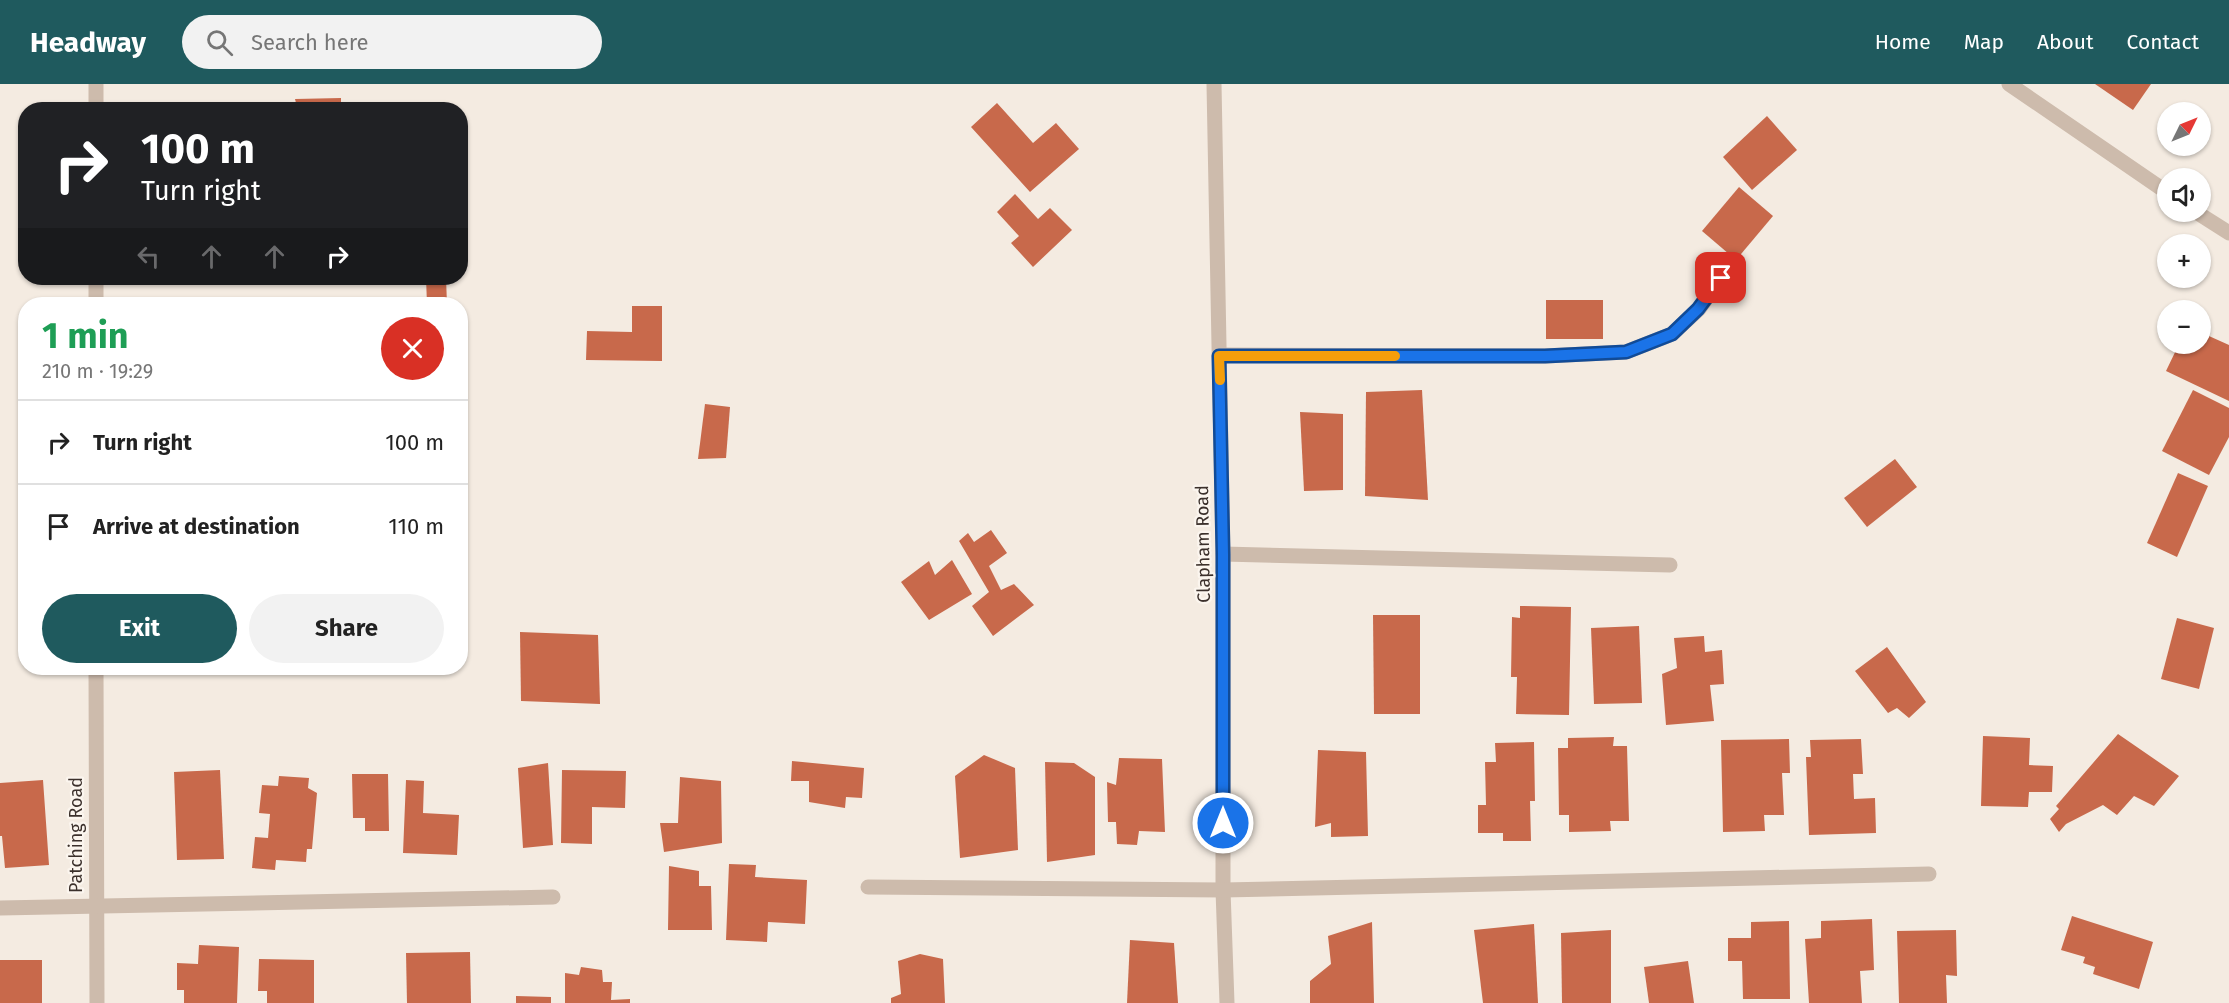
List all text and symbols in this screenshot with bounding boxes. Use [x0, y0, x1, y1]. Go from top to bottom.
search box [182, 15, 602, 69]
text: Headway [30, 26, 146, 59]
icon: search [203, 26, 236, 59]
text: Search here [251, 29, 369, 56]
text: Home [1875, 29, 1931, 55]
text: Map [1964, 29, 2004, 55]
text: About [2037, 29, 2094, 55]
text: Contact [2127, 29, 2199, 55]
north arrow [2157, 102, 2211, 156]
map controls [2157, 102, 2211, 354]
text: 100 m [141, 124, 255, 174]
icon: right [42, 126, 120, 204]
button: sound [2157, 168, 2211, 222]
text: Turn right [141, 175, 261, 207]
button: + [2157, 234, 2211, 288]
icon: left [132, 240, 165, 273]
icon: ahead [195, 240, 228, 273]
icon: ahead [258, 240, 291, 273]
icon: right [321, 240, 354, 273]
pin [1695, 252, 1746, 303]
icon: arrive [1704, 261, 1737, 294]
button: − [2157, 300, 2211, 354]
text: 1 min [42, 314, 129, 358]
button: close [381, 317, 444, 380]
text: 210 m · 19:29 [42, 359, 153, 383]
icon: right [42, 426, 75, 459]
text: Turn right [93, 429, 192, 456]
text: 100 m [385, 429, 444, 456]
street label: Clapham Road [1191, 485, 1215, 603]
icon: arrive [42, 510, 75, 543]
text: Arrive at destination [93, 513, 300, 540]
text: 110 m [388, 513, 444, 540]
button: Exit [42, 594, 237, 663]
button: Share [249, 594, 444, 663]
street label: Patching Road [65, 777, 87, 893]
position arrow [1191, 791, 1255, 855]

